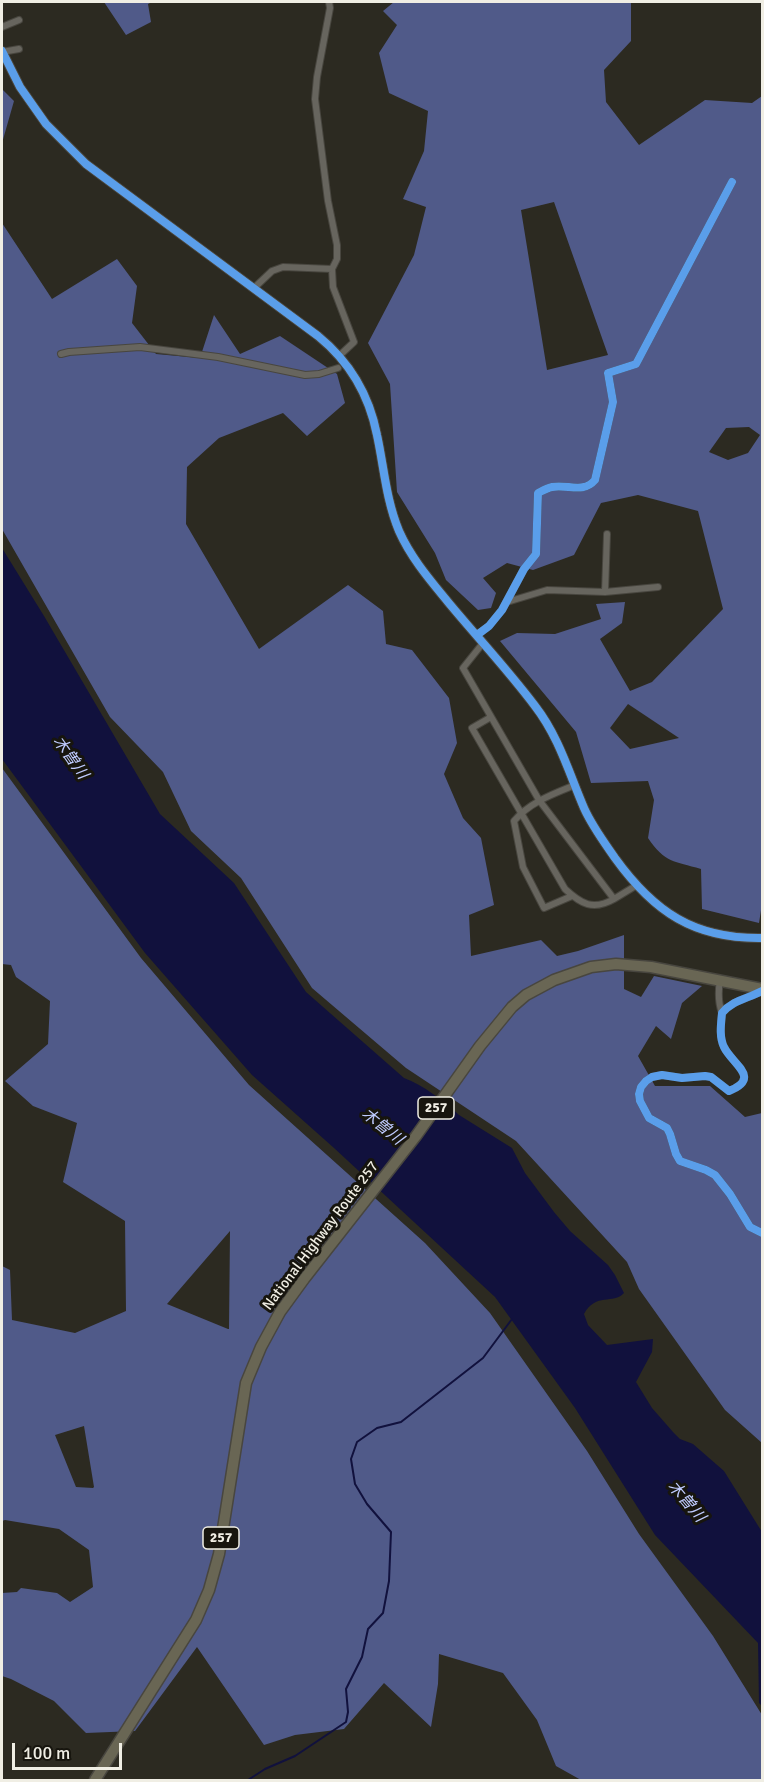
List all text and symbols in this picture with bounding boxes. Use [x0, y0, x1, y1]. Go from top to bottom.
water label: 木曽川 [48, 733, 92, 783]
road number: 257 [418, 1097, 454, 1119]
water label: 木曽川 [357, 1104, 407, 1150]
street label: National Highway Route 257 [259, 1158, 383, 1314]
water label: 木曽川 [663, 1477, 709, 1527]
road number: 257 [203, 1527, 239, 1549]
scale bar [15, 1731, 124, 1769]
text: 100 m [23, 1742, 70, 1764]

